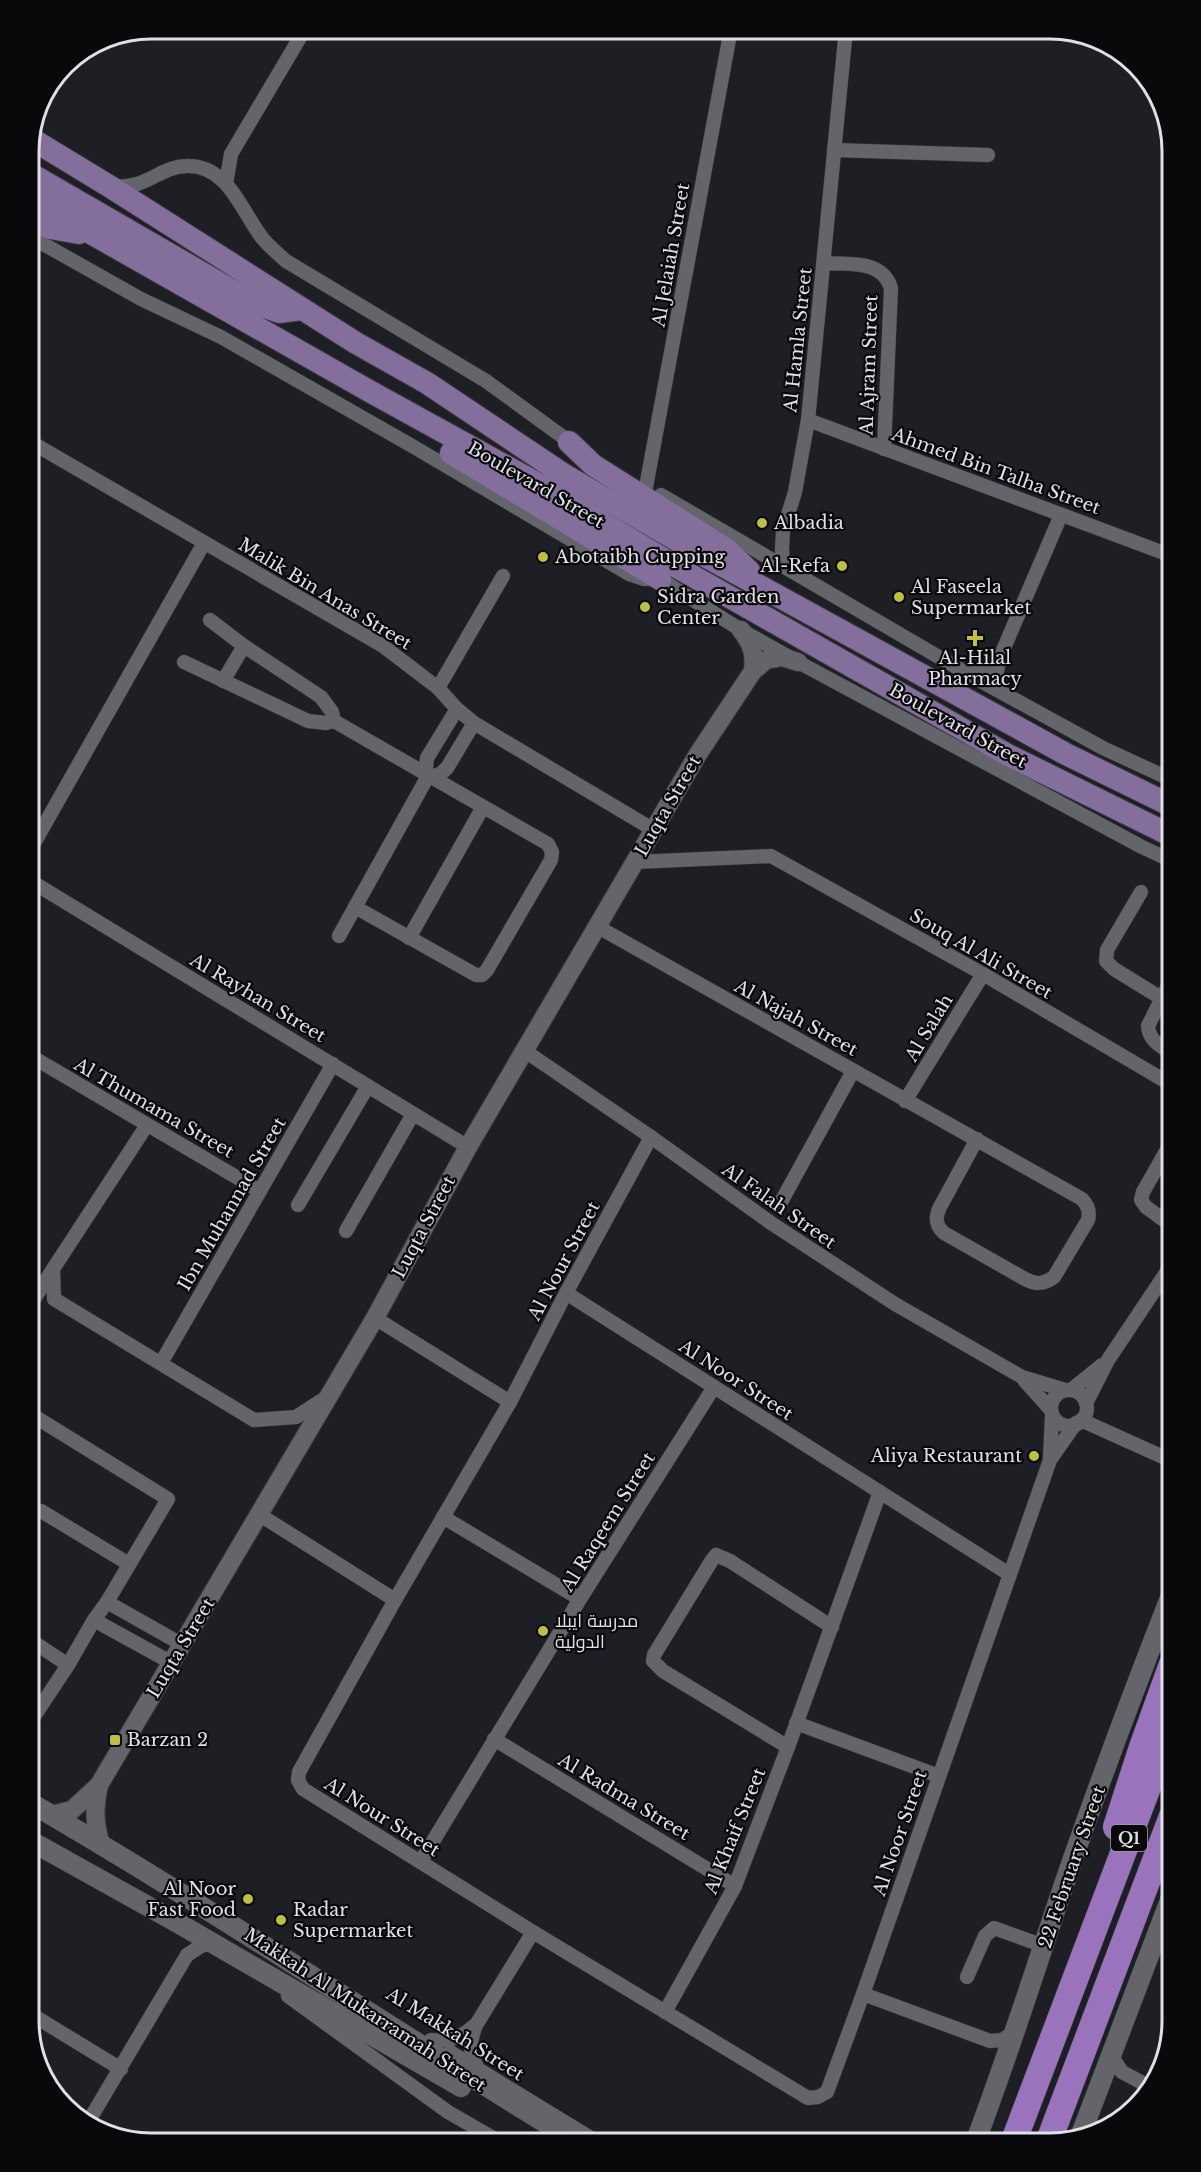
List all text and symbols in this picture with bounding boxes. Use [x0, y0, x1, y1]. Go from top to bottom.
street label: Al Jelaiah Street [647, 181, 694, 330]
street label: Al Hamla Street [779, 266, 817, 415]
street label: Al Ajram Street [856, 294, 882, 437]
street label: Ahmed Bin Talha Street [888, 423, 1103, 519]
street label: Boulevard Street [464, 437, 608, 533]
place label: Albadia [773, 512, 844, 534]
marker: Albadia [755, 516, 769, 530]
street label: Malik Bin Anas Street [234, 534, 416, 655]
place label: Abotaibh Cupping [554, 546, 725, 568]
marker: Abotaibh Cupping [536, 550, 550, 564]
place label: Al-Refa [759, 555, 830, 577]
marker: Al-Refa [835, 559, 849, 573]
place label: Al Faseela Supermarket [910, 576, 1031, 619]
place label: Sidra Garden Center [657, 586, 779, 629]
marker: Al Faseela Supermarket [892, 590, 906, 604]
marker: Sidra Garden Center [638, 600, 652, 614]
marker: Al-Hilal Pharmacy [968, 631, 982, 645]
place label: Al-Hilal Pharmacy [928, 647, 1022, 690]
street label: Boulevard Street [885, 679, 1031, 773]
street label: Luqta Street [630, 751, 706, 860]
street label: Souq Al Ali Street [906, 904, 1056, 1004]
street label: Al Rayhan Street [185, 948, 330, 1047]
street label: Al Najah Street [730, 975, 862, 1061]
street label: Al Salah [900, 990, 958, 1067]
street label: Al Thumama Street [69, 1053, 238, 1163]
street label: Ibn Muhannad Street [173, 1113, 291, 1295]
street label: Al Falah Street [717, 1158, 840, 1253]
street label: Luqta Street [388, 1172, 460, 1282]
street label: Al Nour Street [523, 1197, 605, 1325]
street label: Al Noor Street [674, 1334, 797, 1425]
place label: Aliya Restaurant [870, 1445, 1022, 1467]
street label: Al Raqeem Street [556, 1448, 660, 1597]
marker: Aliya Restaurant [1027, 1449, 1041, 1463]
street label: Luqta Street [143, 1594, 220, 1702]
place label: مدرسة ايبلا الدولية [555, 1610, 638, 1653]
marker: مدرسة ايبلا الدولية [536, 1624, 550, 1638]
place label: Barzan 2 [127, 1729, 208, 1751]
marker: Barzan 2 [108, 1733, 122, 1747]
street label: Al Radma Street [553, 1749, 694, 1845]
street label: Al Khaif Street [699, 1765, 770, 1898]
street label: Al Noor Street [868, 1767, 932, 1900]
street label: Al Nour Street [319, 1772, 444, 1861]
street label: 22 February Street [1034, 1783, 1110, 1951]
road number: Q1 [1111, 1825, 1147, 1851]
place label: Al Noor Fast Food [147, 1878, 236, 1921]
marker: Al Noor Fast Food [241, 1892, 255, 1906]
place label: Radar Supermarket [293, 1899, 413, 1942]
marker: Radar Supermarket [274, 1913, 288, 1927]
street label: Makkah Al Mukarramah Street [240, 1923, 490, 2097]
street label: Al Makkah Street [381, 1982, 528, 2085]

